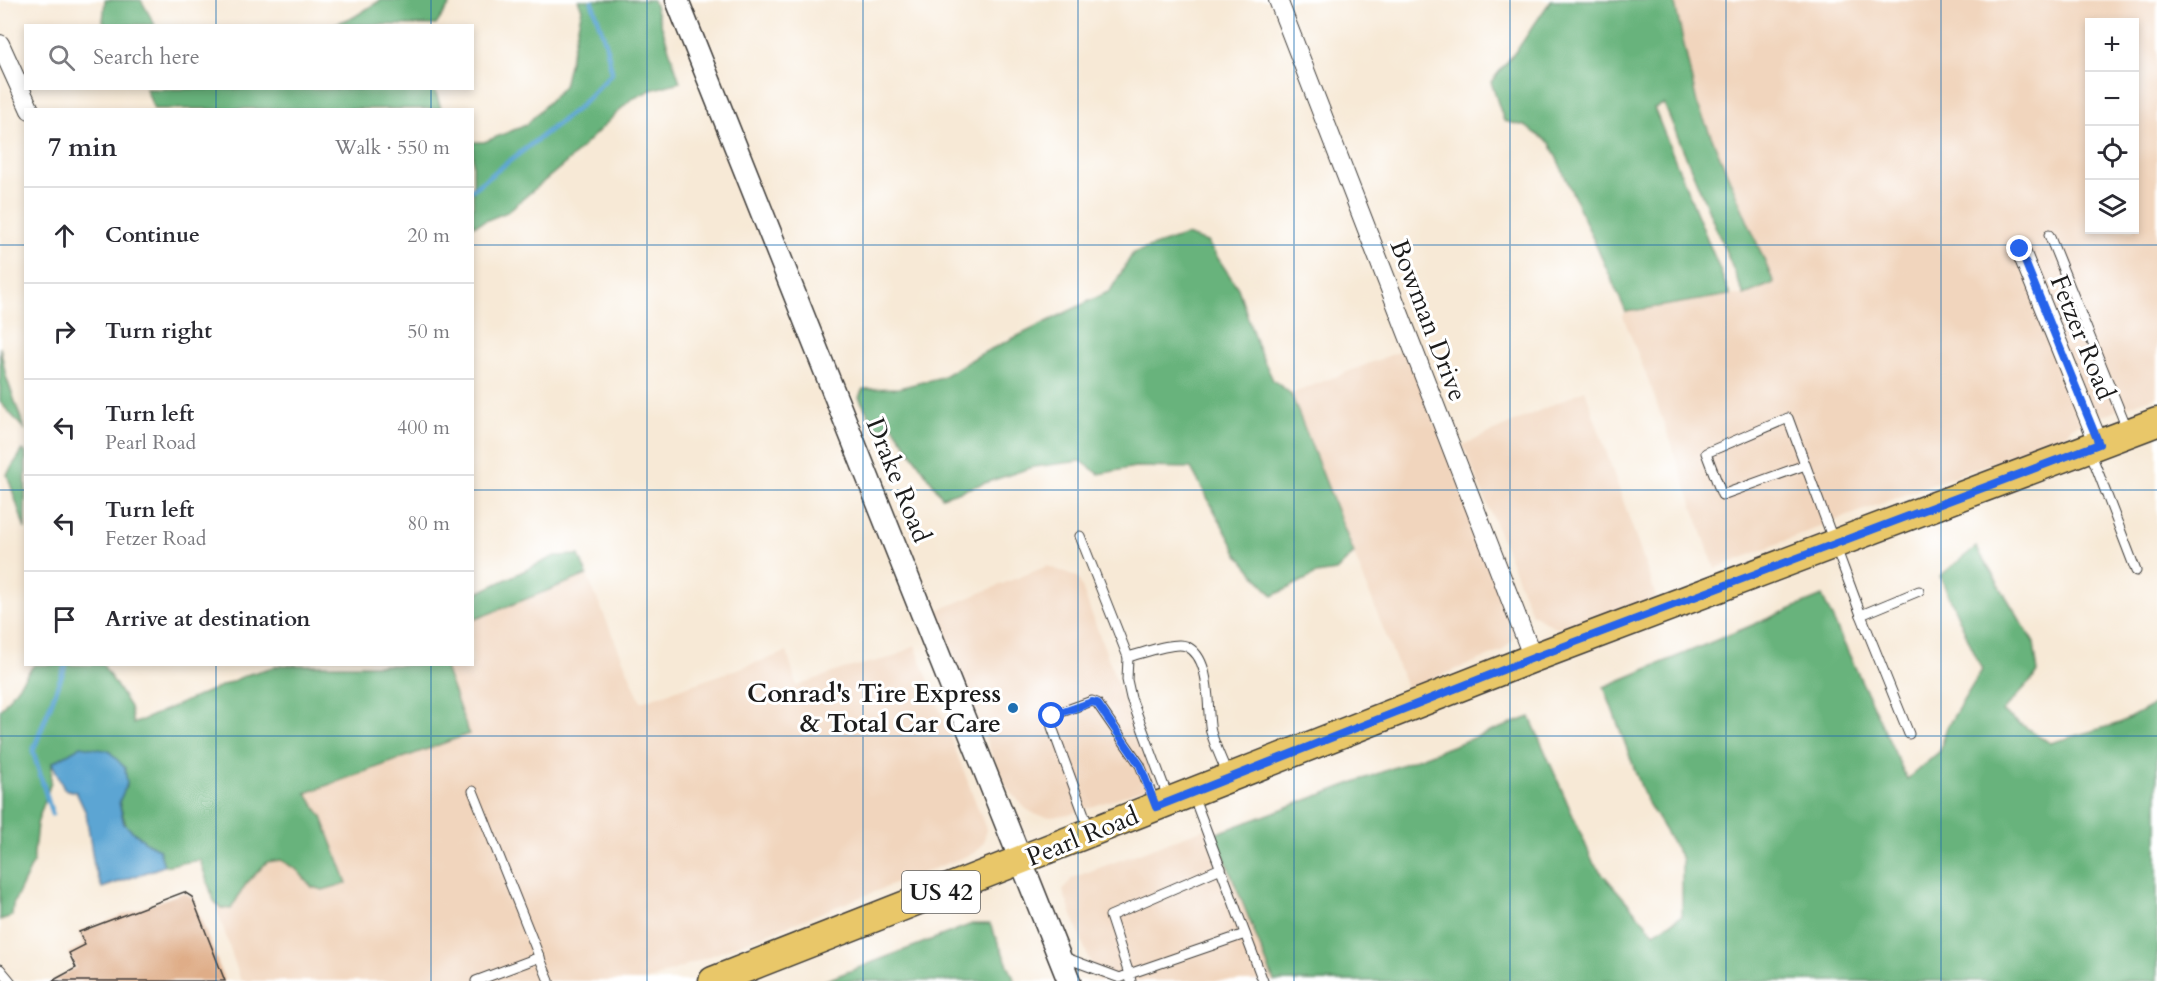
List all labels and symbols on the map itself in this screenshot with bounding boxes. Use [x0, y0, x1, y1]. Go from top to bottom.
street label: Bowman Drive [1382, 234, 1475, 406]
route end [2006, 235, 2032, 261]
street label: Fetzer Road [2042, 269, 2124, 405]
street label: Drake Road [858, 413, 939, 548]
place label: Conrad's Tire Express & Total Car Care [747, 676, 1001, 741]
marker: Conrad's Tire Express & Total Car Care [1006, 701, 1020, 715]
route start [1038, 702, 1064, 728]
street label: Pearl Road [1021, 798, 1144, 875]
road number: US 42 [902, 871, 980, 913]

